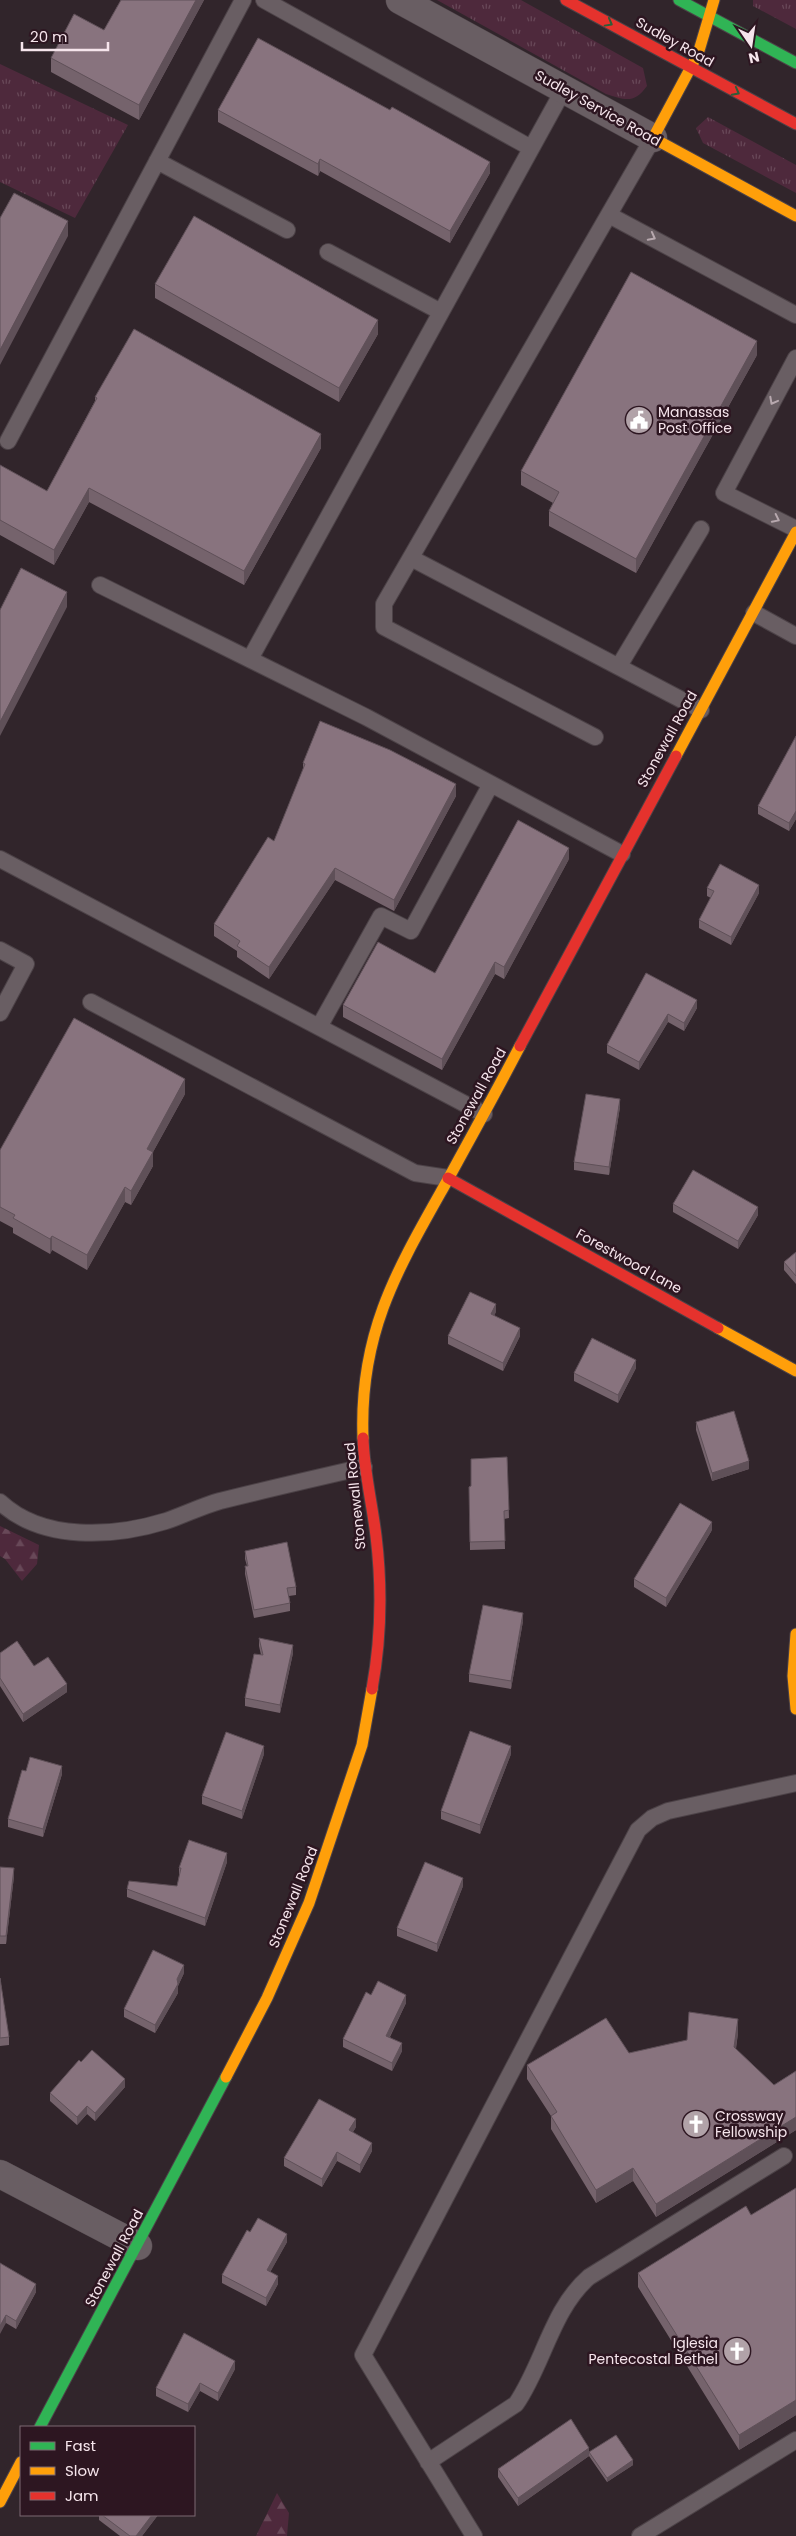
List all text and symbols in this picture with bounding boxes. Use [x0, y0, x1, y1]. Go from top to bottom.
street label: Sudley Road [632, 12, 718, 72]
one-way arrow [603, 17, 612, 27]
scale bar [22, 20, 109, 52]
north arrow [726, 20, 776, 70]
text: 20 m [30, 26, 68, 47]
text: N [747, 47, 761, 69]
street label: Sudley Service Road [531, 65, 665, 151]
one-way arrow [730, 86, 739, 96]
one-way arrow [647, 231, 656, 241]
one-way arrow [769, 396, 779, 405]
place label: Manassas Post Office [658, 402, 732, 438]
public building icon: Manassas Post Office [624, 405, 654, 435]
one-way arrow [771, 513, 780, 523]
street label: Stonewall Road [632, 687, 702, 791]
street label: Stonewall Road [441, 1044, 511, 1148]
street label: Forestwood Lane [573, 1224, 686, 1299]
street label: Stonewall Road [339, 1441, 371, 1551]
street label: Stonewall Road [264, 1843, 322, 1951]
place label: Crossway Fellowship [715, 2106, 787, 2142]
church icon: Crossway Fellowship [681, 2109, 711, 2139]
street label: Stonewall Road [80, 2206, 148, 2310]
place label: Iglesia Pentecostal Bethel [589, 2333, 718, 2369]
church icon: Iglesia Pentecostal Bethel [722, 2336, 752, 2366]
legend [20, 2426, 195, 2516]
text: Fast [65, 2435, 96, 2456]
text: Slow [65, 2460, 100, 2481]
text: Jam [65, 2485, 99, 2506]

